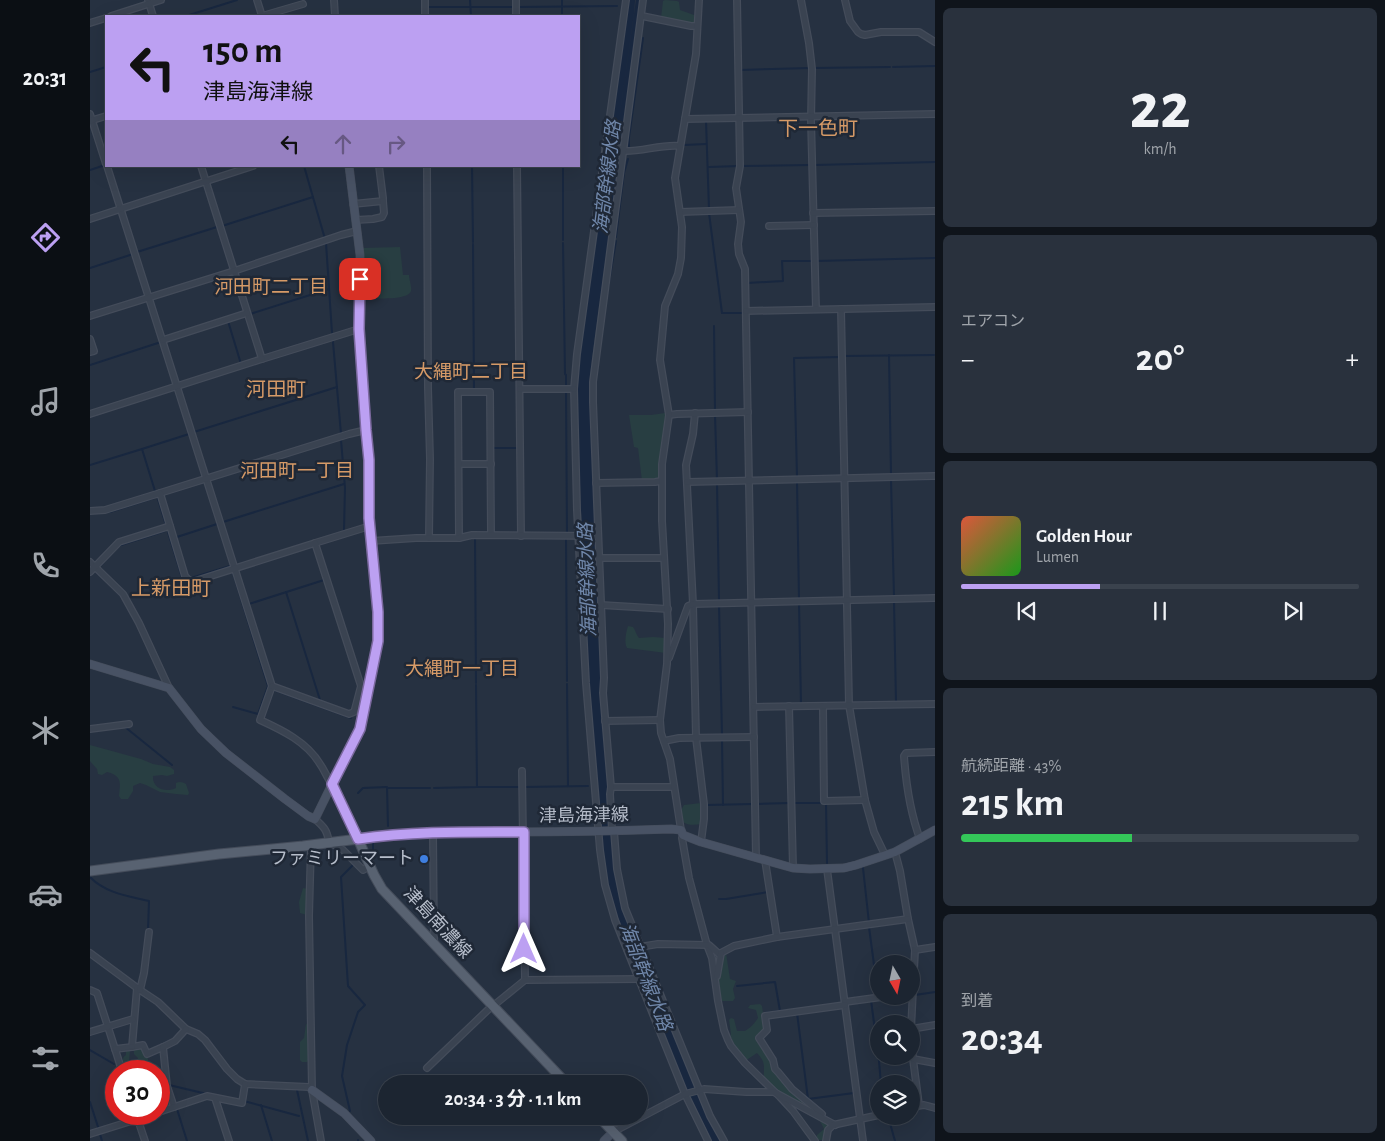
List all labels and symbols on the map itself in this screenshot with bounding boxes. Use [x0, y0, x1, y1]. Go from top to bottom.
water label: 海部幹線水路 [591, 117, 625, 235]
district label: 下一色町 [778, 118, 858, 139]
pin [339, 258, 381, 300]
district label: 河田町二丁目 [214, 277, 328, 297]
district label: 大縄町二丁目 [414, 362, 528, 382]
district label: 河田町 [246, 379, 306, 400]
district label: 河田町一丁目 [240, 461, 354, 481]
water label: 海部幹線水路 [575, 521, 599, 637]
district label: 上新田町 [131, 578, 211, 599]
district label: 大縄町一丁目 [405, 659, 519, 679]
street label: 津島海津線 [539, 804, 629, 826]
place label: ファミリーマート [270, 850, 414, 868]
marker: ファミリーマート [418, 853, 430, 865]
street label: 津島南濃線 [400, 883, 476, 962]
water label: 海部幹線水路 [616, 920, 676, 1035]
position arrow [497, 922, 549, 974]
north arrow [870, 955, 920, 1005]
speed limit sign: 30 [105, 1060, 170, 1125]

